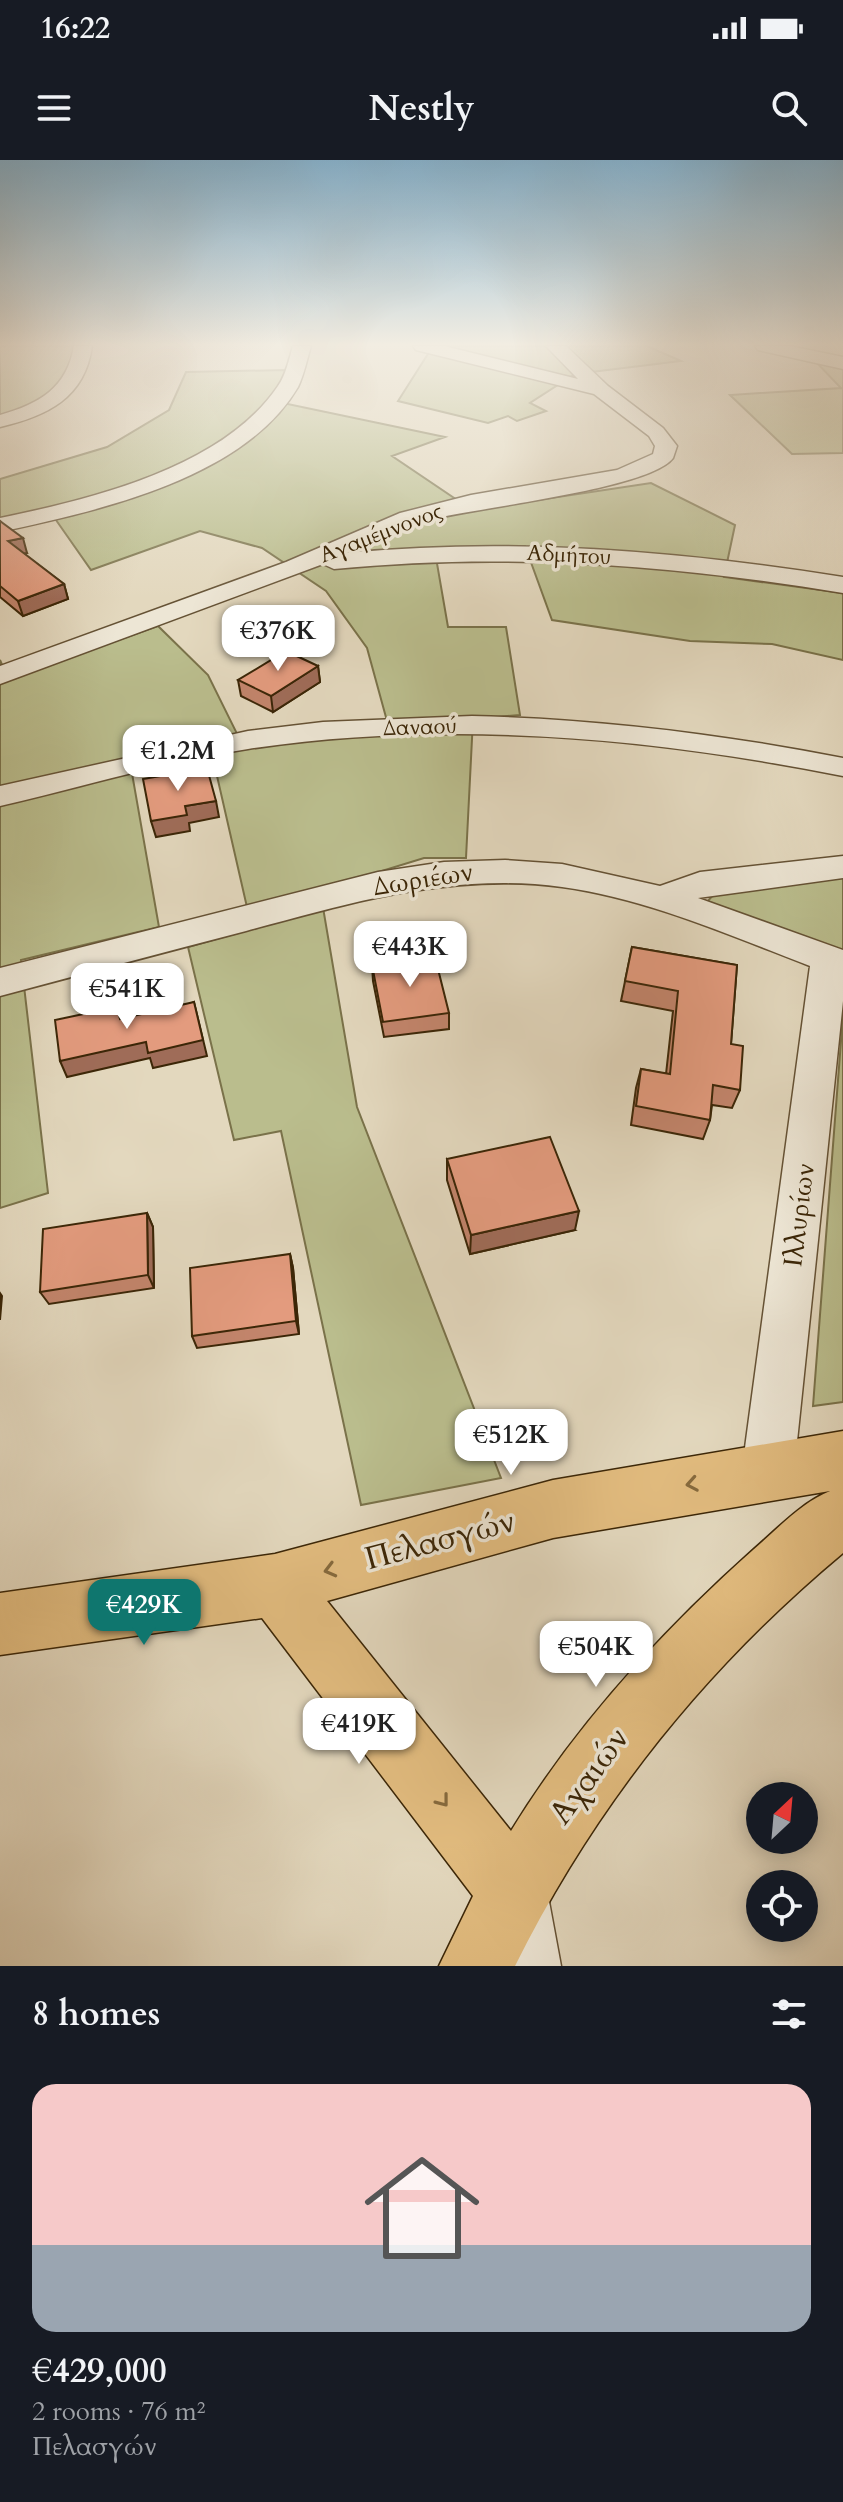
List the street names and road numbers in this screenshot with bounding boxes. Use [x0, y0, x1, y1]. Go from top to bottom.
street label: Αγαμέμνονος [315, 496, 447, 570]
street label: Αδμήτου [526, 538, 612, 572]
street label: Δαναού [383, 711, 457, 743]
street label: Δωριέων [371, 854, 475, 904]
street label: Ιλλυρίων [775, 1161, 823, 1269]
street label: Πελασγών [360, 1499, 520, 1581]
street label: Αχαιών [539, 1719, 639, 1833]

